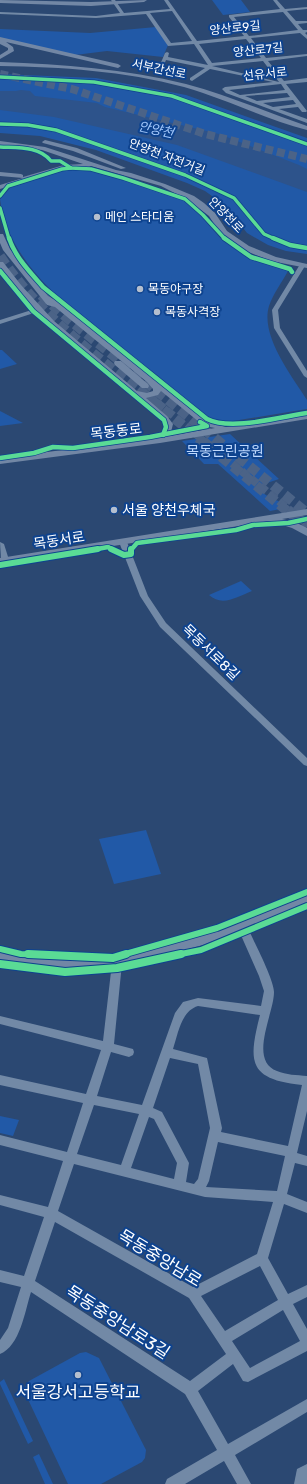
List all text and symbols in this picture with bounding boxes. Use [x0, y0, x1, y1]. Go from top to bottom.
street label: 양산로9길 [209, 18, 261, 38]
street label: 양산로7길 [232, 40, 284, 60]
street label: 서부간선로 [131, 56, 187, 82]
street label: 선유서로 [242, 65, 288, 83]
water label: 안양천 [137, 118, 176, 141]
street label: 안양천 자전거길 [127, 136, 207, 178]
street label: 안양천로 [206, 194, 246, 236]
place label: 메인 스타디움 [105, 210, 174, 224]
marker: 메인 스타디움 [92, 212, 102, 222]
place label: 목동야구장 [148, 282, 203, 296]
marker: 목동야구장 [135, 284, 145, 294]
place label: 목동사격장 [165, 305, 220, 319]
marker: 목동사격장 [152, 307, 162, 317]
street label: 목동동로 [89, 420, 143, 443]
park label: 목동근린공원 [186, 443, 264, 460]
place label: 서울 양천우체국 [122, 502, 216, 519]
marker: 서울 양천우체국 [109, 505, 119, 515]
street label: 목동서로 [32, 528, 86, 553]
street label: 목동서로8길 [178, 621, 243, 684]
street label: 목동중앙남로 [115, 1225, 205, 1291]
street label: 목동중앙남로3길 [62, 1281, 174, 1363]
marker: 서울강서고등학교 [73, 1370, 83, 1380]
place label: 서울강서고등학교 [15, 1382, 141, 1402]

